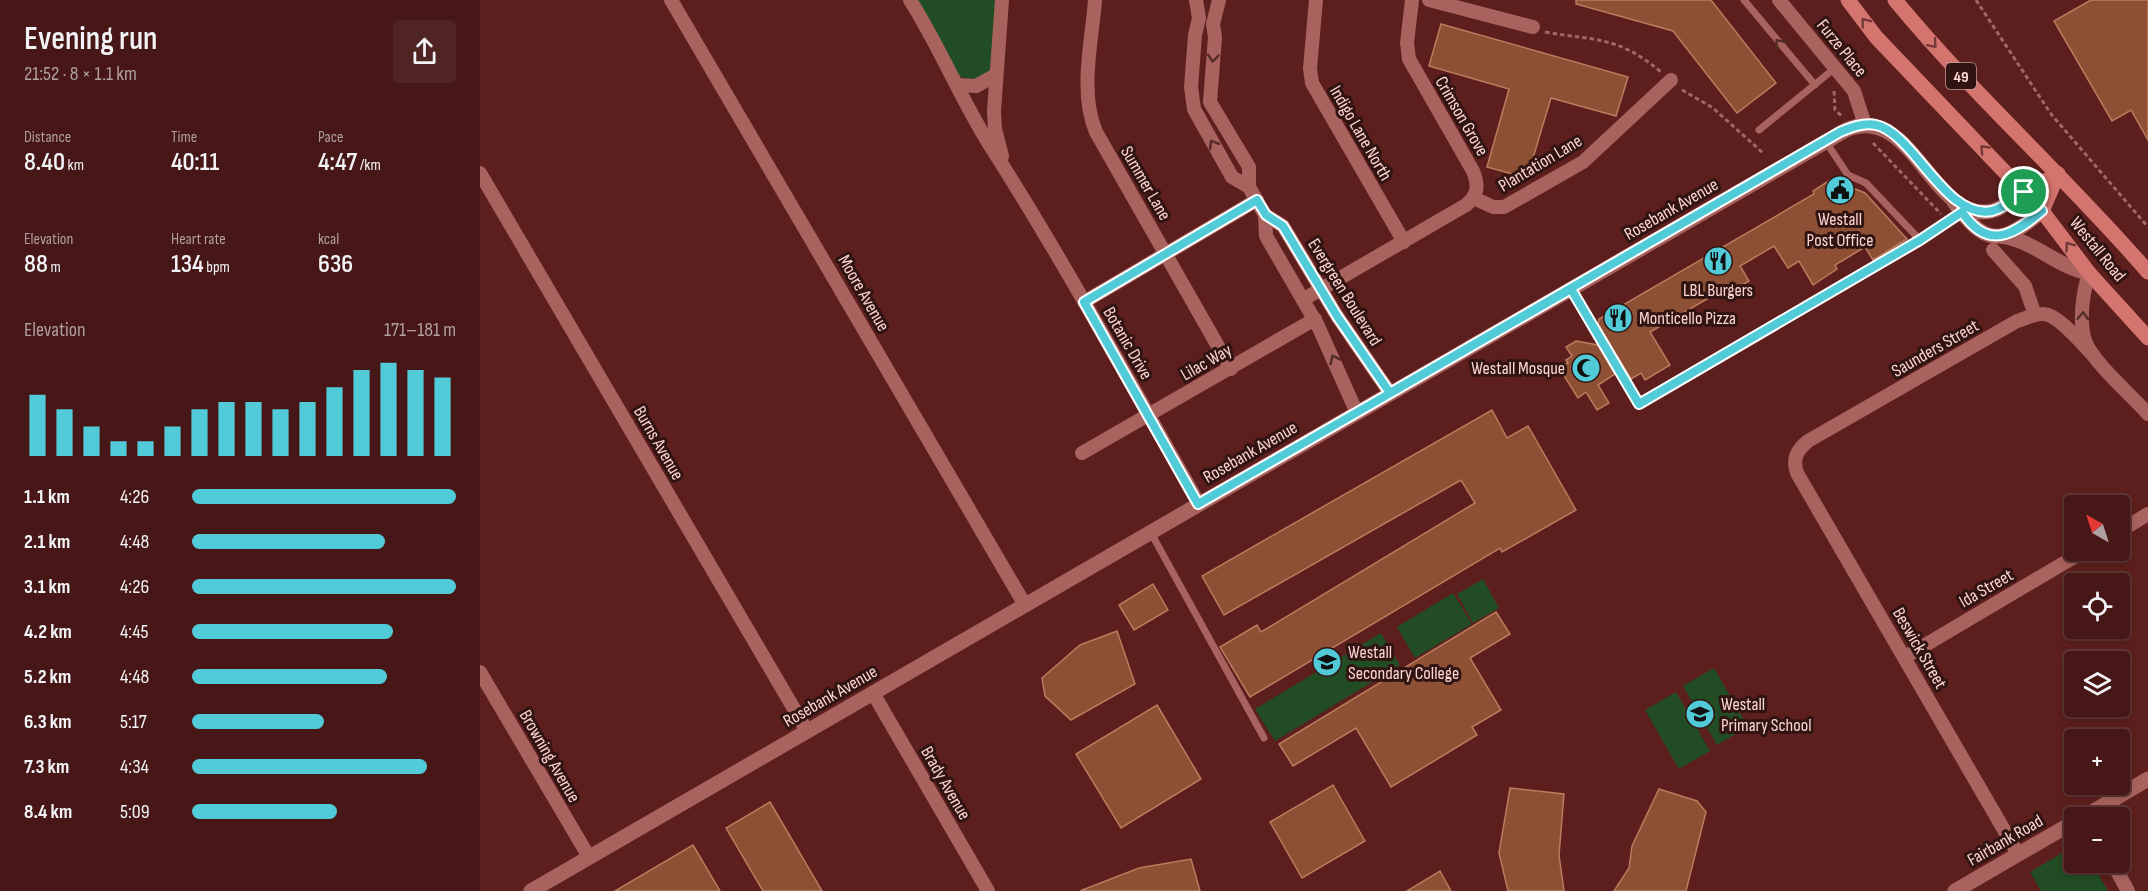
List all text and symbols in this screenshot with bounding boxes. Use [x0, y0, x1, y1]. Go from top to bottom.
street label: Furze Place [1812, 15, 1871, 81]
one-way arrow [1861, 18, 1872, 29]
text: Evening run [24, 19, 158, 59]
button: share [393, 20, 456, 83]
one-way arrow [1926, 37, 1937, 48]
one-way arrow [1776, 38, 1787, 49]
one-way arrow [1207, 53, 1220, 62]
text: 21:52 · 8 × 1.1 km [24, 62, 137, 86]
road number: 49 [1946, 63, 1976, 89]
street label: Crimson Grove [1430, 73, 1493, 160]
street label: Indigo Lane North [1325, 82, 1396, 185]
text: Distance [24, 128, 71, 147]
text: Time [171, 128, 197, 147]
text: Pace [318, 128, 343, 147]
street label: Plantation Lane [1495, 130, 1586, 196]
one-way arrow [1208, 140, 1220, 150]
street label: Summer Lane [1116, 142, 1175, 224]
one-way arrow [1980, 145, 1991, 156]
text: 8.40 [24, 147, 65, 178]
text: 40:11 [171, 147, 219, 178]
text: 4:47 [318, 147, 357, 178]
text: km [65, 156, 84, 175]
text: /km [357, 156, 381, 175]
pin [1998, 166, 2049, 217]
street label: Rosebank Avenue [1620, 174, 1722, 245]
public building icon: Westall Post Office [1824, 174, 1856, 206]
icon: arrive [2007, 175, 2040, 208]
place label: Westall Post Office [1807, 209, 1873, 251]
street label: Westall Road [2065, 213, 2130, 286]
text: Elevation [24, 230, 73, 249]
text: Heart rate [171, 230, 226, 249]
text: kcal [318, 230, 339, 249]
street label: Evergreen Boulevard [1303, 235, 1386, 350]
one-way arrow [2065, 241, 2076, 252]
restaurant icon: LBL Burgers [1702, 245, 1734, 277]
text: 88 [24, 249, 48, 280]
text: 134 [171, 249, 204, 280]
text: 636 [318, 249, 353, 280]
street label: Moore Avenue [833, 251, 894, 335]
text: m [48, 258, 61, 277]
text: bpm [204, 258, 230, 277]
place label: LBL Burgers [1683, 280, 1753, 301]
restaurant icon: Monticello Pizza [1602, 302, 1634, 334]
street label: Botanic Drive [1098, 303, 1157, 383]
place label: Monticello Pizza [1639, 308, 1736, 329]
one-way arrow [2077, 312, 2090, 321]
street label: Saunders Street [1888, 315, 1983, 382]
text: Elevation [24, 318, 86, 342]
text: 171–181 m [384, 318, 456, 342]
street label: Lilac Way [1177, 339, 1235, 385]
mosque icon: Westall Mosque [1570, 352, 1602, 384]
one-way arrow [1329, 354, 1341, 365]
place label: Westall Mosque [1471, 358, 1565, 379]
street label: Burns Avenue [629, 403, 688, 484]
street label: Rosebank Avenue [1199, 417, 1301, 488]
text: 1.1 km [24, 485, 70, 509]
text: 4:26 [120, 485, 149, 509]
north arrow [2064, 495, 2130, 561]
map controls [2064, 495, 2130, 873]
text: 2.1 km [24, 530, 70, 554]
text: 4:48 [120, 530, 149, 554]
street label: Ida Street [1955, 564, 2017, 612]
button: locate [2064, 573, 2130, 639]
text: 3.1 km [24, 575, 70, 599]
text: 4:26 [120, 575, 149, 599]
street label: Beswick Street [1888, 604, 1951, 693]
text: 4.2 km [24, 620, 72, 644]
text: 4:45 [120, 620, 149, 644]
place label: Westall Secondary College [1348, 642, 1459, 684]
school or university icon: Westall Secondary College [1311, 646, 1343, 678]
button: layers [2064, 651, 2130, 717]
street label: Rosebank Avenue [779, 661, 881, 732]
text: 5.2 km [24, 665, 71, 689]
text: 4:48 [120, 665, 149, 689]
place label: Westall Primary School [1721, 694, 1812, 736]
school or university icon: Westall Primary School [1684, 698, 1716, 730]
street label: Browning Avenue [515, 706, 584, 806]
text: 6.3 km [24, 710, 71, 734]
text: 5:17 [120, 710, 147, 734]
button: + [2064, 729, 2130, 795]
street label: Brady Avenue [916, 743, 975, 824]
text: 7.3 km [24, 755, 69, 779]
text: 4:34 [120, 755, 149, 779]
text: 8.4 km [24, 800, 72, 824]
text: 5:09 [120, 800, 150, 824]
button: − [2064, 807, 2130, 873]
street label: Fairbank Road [1964, 810, 2047, 870]

